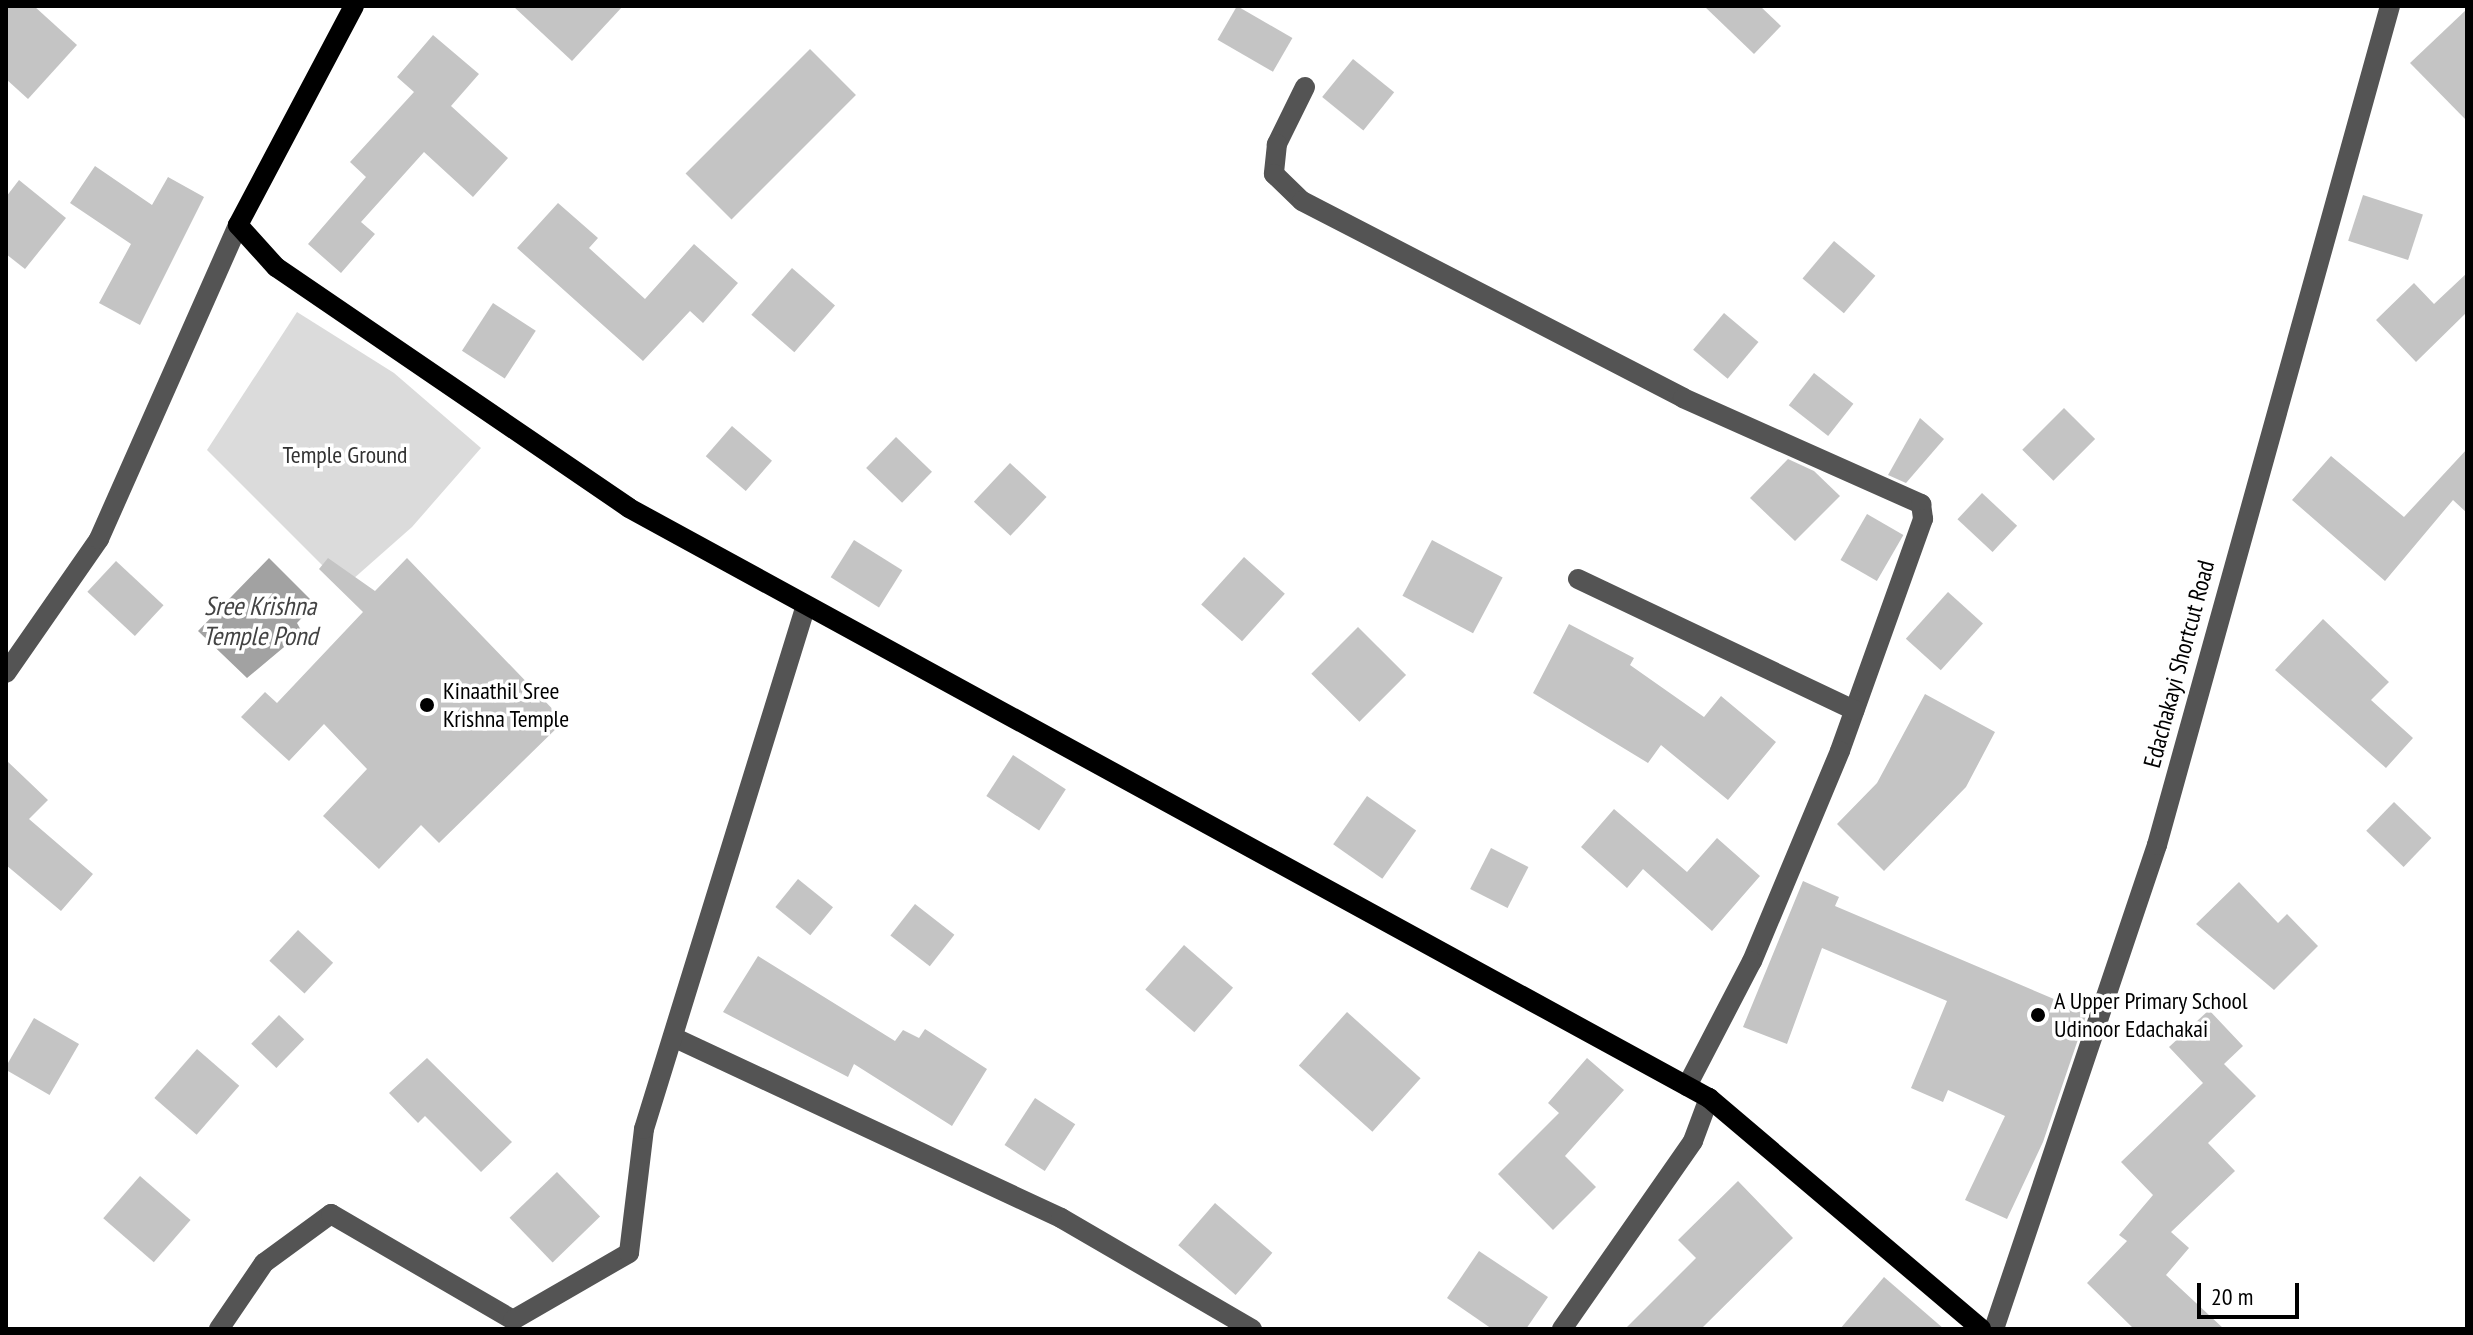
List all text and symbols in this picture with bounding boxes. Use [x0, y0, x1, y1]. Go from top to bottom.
park label: Temple Ground [283, 441, 407, 469]
street label: Edachakayi Shortcut Road [2137, 557, 2221, 771]
water label: Sree Krishna Temple Pond [202, 590, 318, 652]
place label: Kinaathil Sree Krishna Temple [443, 677, 570, 733]
marker: Kinaathil Sree Krishna Temple [418, 696, 436, 714]
place label: A Upper Primary School Udinoor Edachakai [2054, 987, 2249, 1043]
marker: A Upper Primary School Udinoor Edachakai [2029, 1006, 2047, 1024]
scale bar [2201, 1267, 2303, 1317]
text: 20 m [2211, 1281, 2253, 1312]

